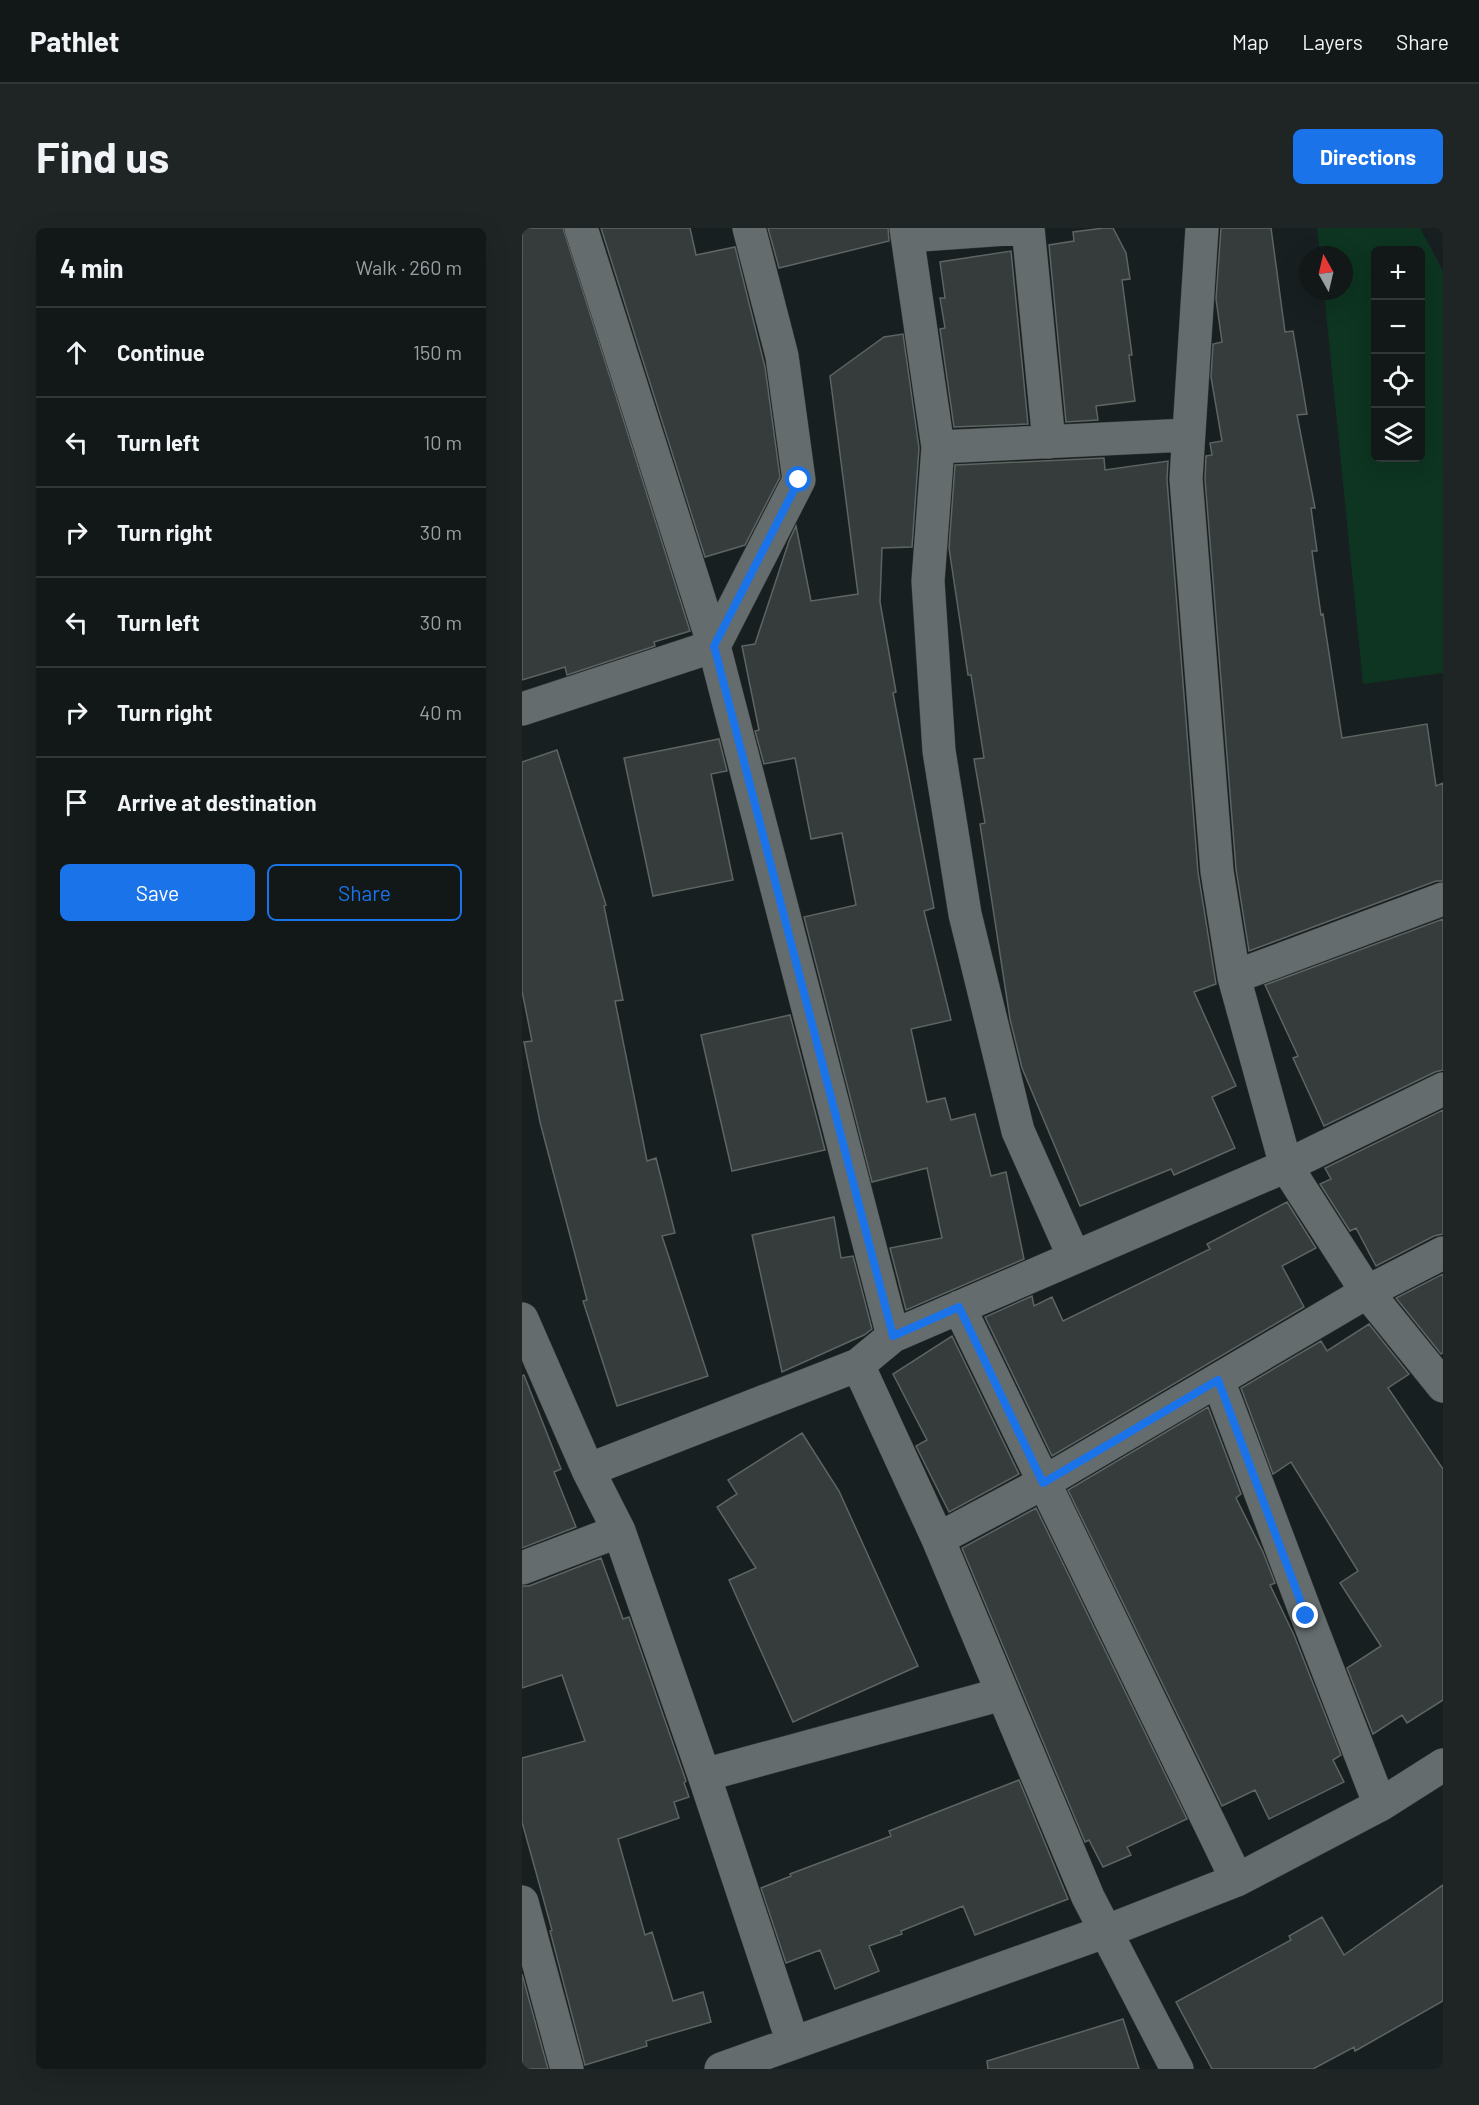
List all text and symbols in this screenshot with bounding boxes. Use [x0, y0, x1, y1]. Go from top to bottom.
text: Pathlet [30, 24, 119, 58]
text: Map [1232, 29, 1269, 54]
text: Layers [1302, 29, 1363, 54]
text: Share [1396, 29, 1449, 54]
button: Directions [1293, 129, 1443, 184]
text: Find us [36, 131, 169, 181]
north arrow [1299, 246, 1353, 300]
map controls [1371, 246, 1425, 462]
button: + [1371, 246, 1425, 300]
text: 4 min [60, 252, 124, 283]
text: Walk · 260 m [355, 255, 462, 279]
button: − [1371, 300, 1425, 354]
icon: ahead [60, 336, 93, 369]
text: Continue [117, 339, 205, 365]
text: 150 m [413, 340, 462, 364]
button: locate [1371, 354, 1425, 408]
button: layers [1371, 408, 1425, 462]
icon: left [60, 426, 93, 459]
text: Turn left [117, 429, 200, 455]
text: 10 m [423, 430, 462, 454]
route start [785, 466, 811, 492]
icon: right [60, 516, 93, 549]
text: Turn right [117, 519, 212, 545]
text: 30 m [420, 520, 462, 544]
icon: left [60, 606, 93, 639]
text: Turn left [117, 609, 200, 635]
text: 30 m [420, 610, 462, 634]
icon: right [60, 696, 93, 729]
text: Turn right [117, 699, 212, 725]
text: 40 m [419, 700, 462, 724]
icon: arrive [60, 786, 93, 819]
text: Arrive at destination [117, 789, 316, 815]
button: Save [60, 864, 255, 921]
button: Share [267, 864, 462, 921]
route end [1292, 1602, 1318, 1628]

